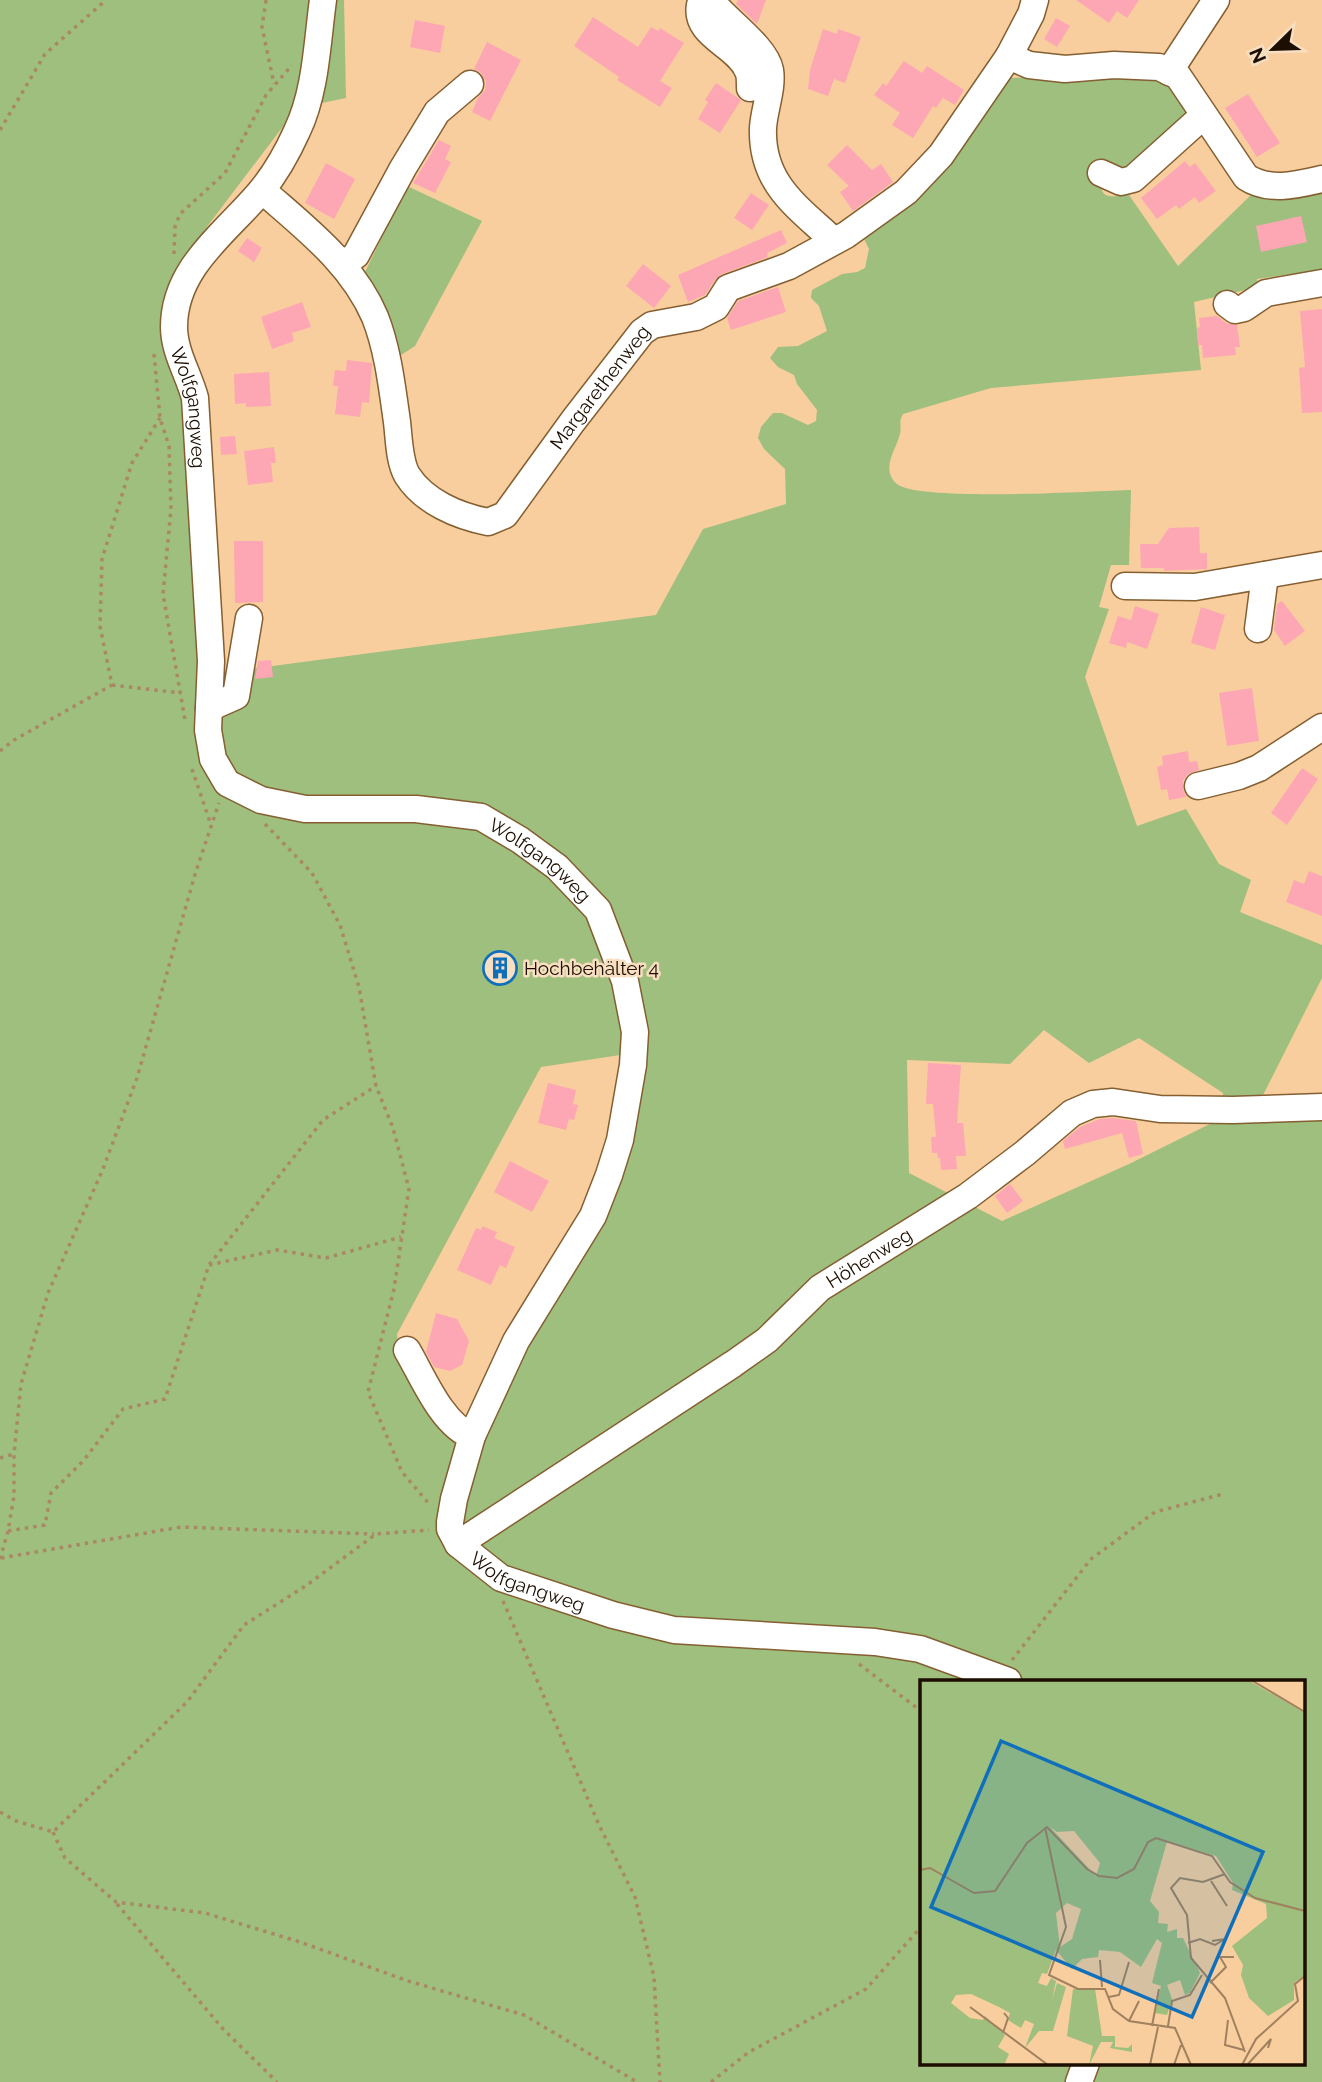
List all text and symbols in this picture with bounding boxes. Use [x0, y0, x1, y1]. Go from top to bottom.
north arrow [1238, 14, 1308, 84]
text: N [1244, 45, 1270, 67]
street label: Margarethenweg [545, 321, 654, 453]
street label: Wolfgangweg [166, 344, 210, 469]
street label: Wolfgangweg [485, 813, 596, 907]
building icon: Hochbehälter 4 [481, 949, 519, 987]
place label: Hochbehälter 4 [524, 957, 659, 979]
street label: Höhenweg [822, 1223, 916, 1292]
street label: Wolfgangweg [466, 1547, 588, 1616]
inset map [920, 1680, 1304, 2064]

